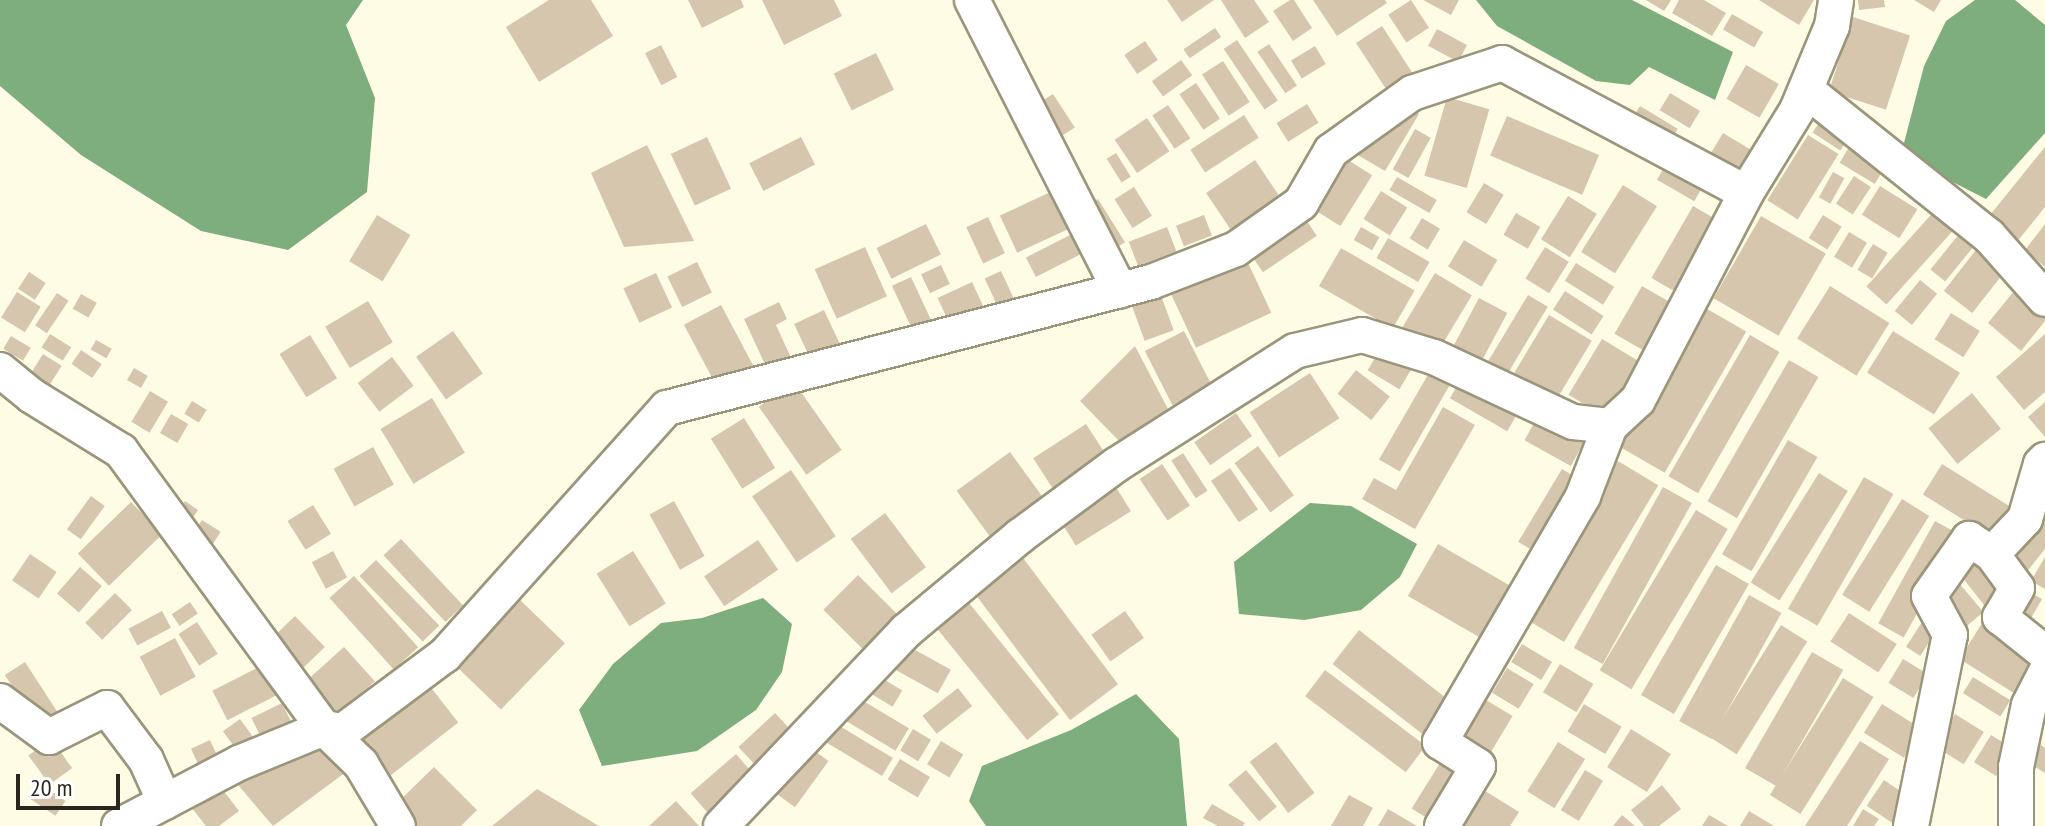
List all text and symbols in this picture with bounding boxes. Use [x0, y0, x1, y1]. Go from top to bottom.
scale bar [20, 758, 124, 808]
text: 20 m [30, 772, 72, 803]

